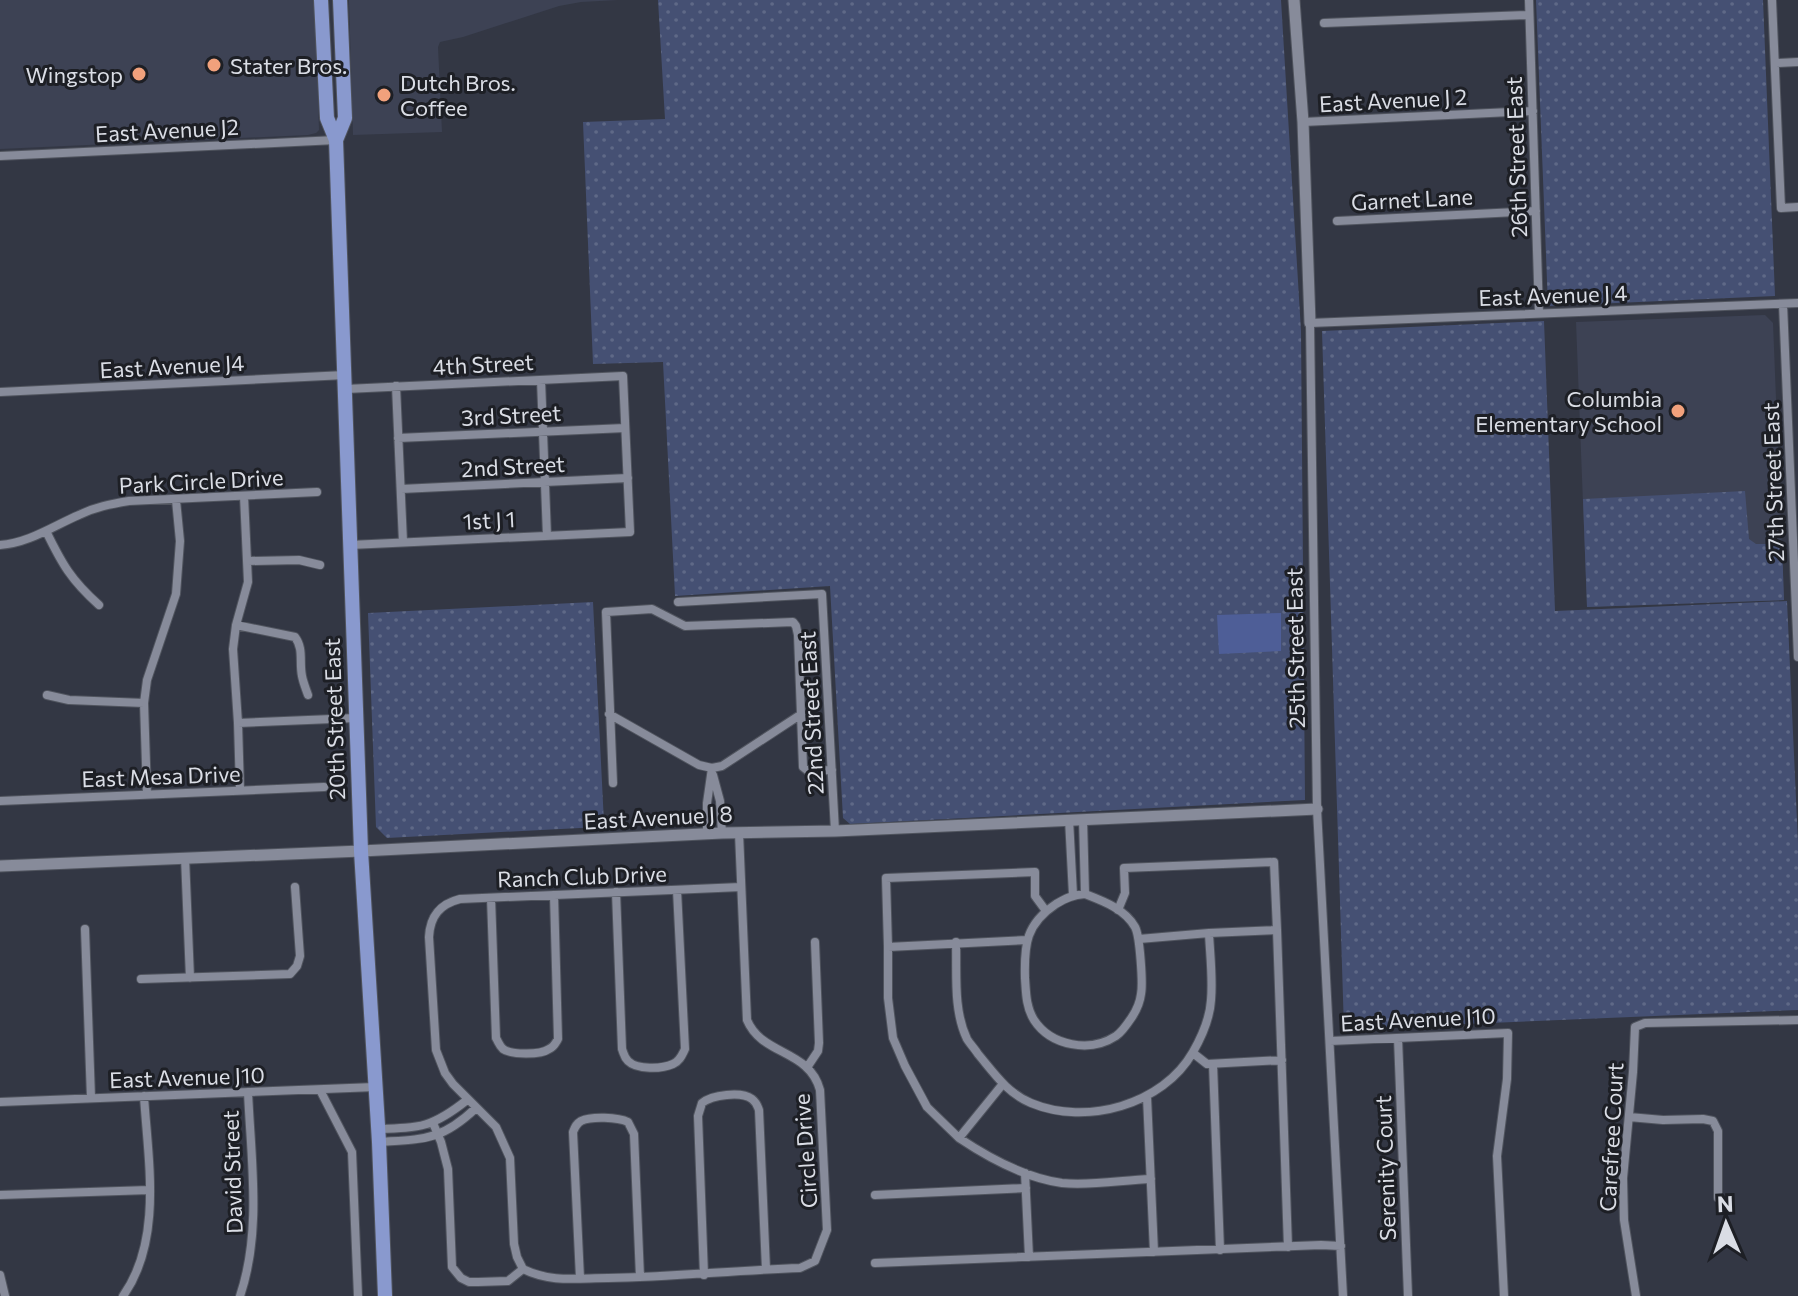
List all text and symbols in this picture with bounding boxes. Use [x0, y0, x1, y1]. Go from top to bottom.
place label: Stater Bros. [230, 52, 347, 79]
marker: Stater Bros. [205, 56, 223, 74]
place label: Wingstop [25, 61, 123, 88]
marker: Wingstop [130, 65, 148, 83]
place label: Dutch Bros. Coffee [400, 69, 516, 121]
street label: 26th Street East [1500, 76, 1532, 238]
street label: East Avenue J 2 [1318, 83, 1468, 117]
marker: Dutch Bros. Coffee [375, 86, 393, 104]
street label: East Avenue J2 [94, 113, 240, 147]
street label: Garnet Lane [1350, 182, 1474, 216]
street label: East Avenue J 4 [1478, 279, 1628, 311]
street label: 4th Street [432, 348, 534, 380]
street label: East Avenue J4 [99, 349, 245, 383]
place label: Columbia Elementary School [1475, 385, 1662, 437]
street label: 3rd Street [460, 399, 562, 431]
marker: Columbia Elementary School [1669, 402, 1687, 420]
street label: 27th Street East [1757, 402, 1789, 562]
street label: 2nd Street [460, 450, 566, 482]
street label: Park Circle Drive [118, 463, 284, 499]
street label: 1st J 1 [462, 505, 516, 535]
street label: 25th Street East [1280, 567, 1310, 729]
street label: 22nd Street East [793, 630, 829, 796]
street label: 20th Street East [318, 637, 350, 801]
street label: East Mesa Drive [81, 760, 241, 792]
street label: East Avenue J 8 [583, 800, 733, 834]
street label: Ranch Club Drive [497, 860, 667, 892]
street label: East Avenue J10 [1340, 1001, 1496, 1037]
street label: East Avenue J10 [109, 1061, 265, 1093]
street label: Carefree Court [1594, 1062, 1628, 1212]
street label: Circle Drive [788, 1093, 822, 1209]
street label: Serenity Court [1369, 1095, 1401, 1241]
street label: David Street [216, 1110, 248, 1234]
north arrow [1686, 1184, 1766, 1264]
text: N [1717, 1190, 1734, 1217]

